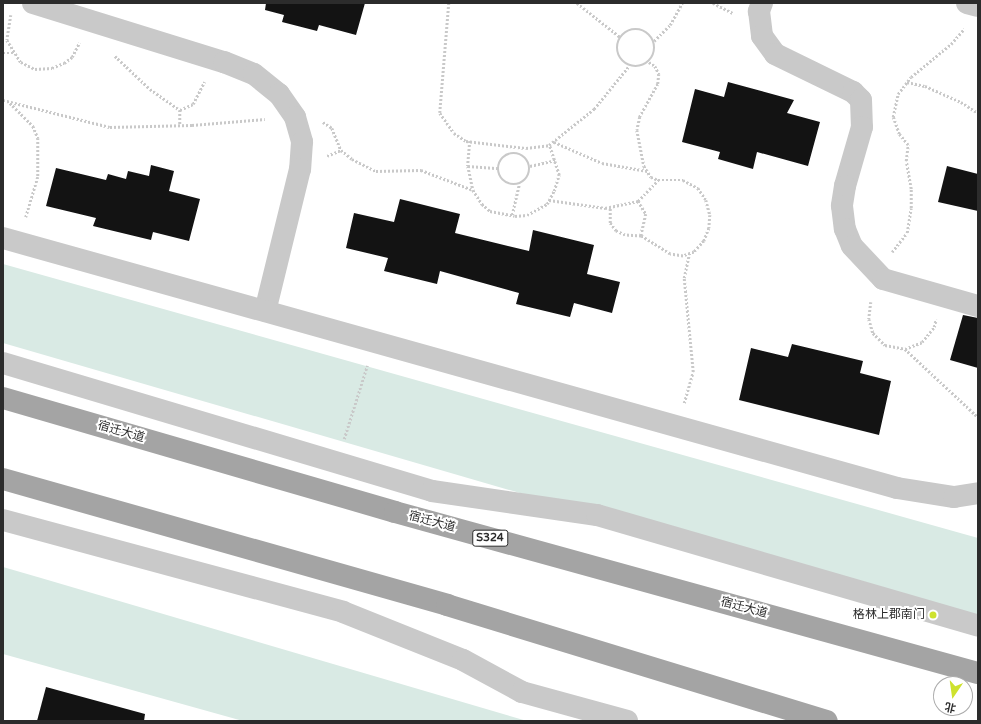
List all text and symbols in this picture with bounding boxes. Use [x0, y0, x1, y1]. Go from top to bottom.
street label: 宿迁大道 [96, 418, 146, 446]
street label: 宿迁大道 [407, 509, 457, 535]
road number: S324 [472, 529, 508, 547]
street label: 宿迁大道 [719, 595, 769, 621]
place label: 格林上郡南门 [853, 608, 925, 622]
marker: 格林上郡南门 [928, 610, 938, 620]
north arrow [933, 676, 973, 716]
text: 北 [944, 700, 957, 715]

